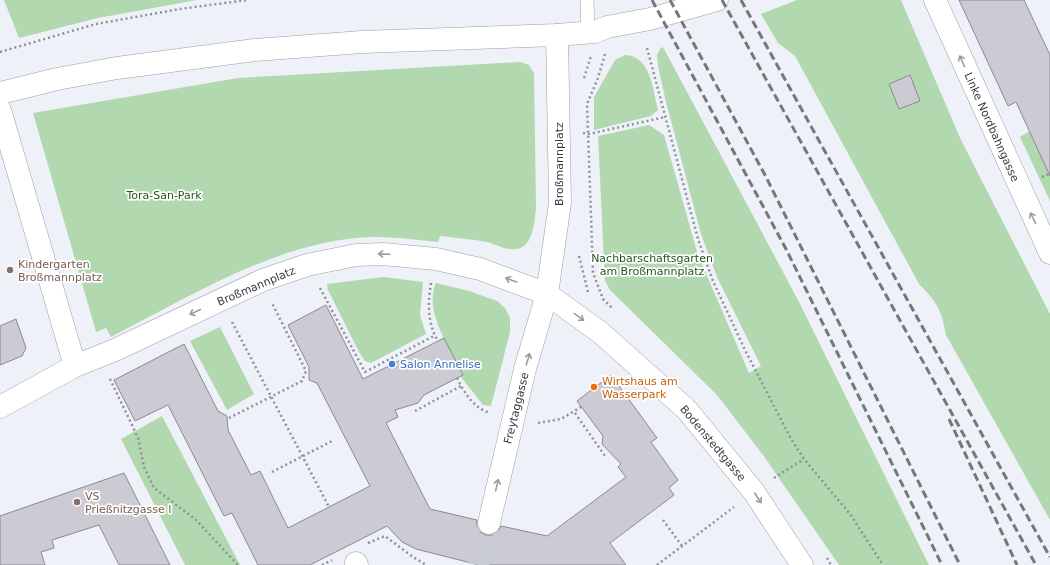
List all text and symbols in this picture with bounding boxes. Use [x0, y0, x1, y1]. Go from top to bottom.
one-way arrow [958, 55, 965, 67]
street label: Linke Nordbahngasse [962, 71, 1022, 184]
street label: Broßmannplatz [553, 122, 566, 206]
park label: Tora-San-Park [125, 189, 202, 202]
one-way arrow [1029, 212, 1037, 224]
one-way arrow [378, 250, 391, 258]
park label: Nachbarschaftsgarten am Broßmannplatz [591, 252, 713, 278]
place label: Kindergarten Broßmannplatz [18, 258, 102, 284]
street label: Broßmannplatz [215, 264, 297, 309]
marker: Kindergarten Broßmannplatz [5, 265, 15, 275]
one-way arrow [505, 276, 517, 284]
one-way arrow [189, 309, 201, 316]
one-way arrow [573, 312, 584, 321]
one-way arrow [525, 352, 532, 365]
place label: Salon Annelise [400, 358, 481, 371]
marker: Salon Annelise [387, 359, 397, 369]
street label: Freytaggasse [501, 371, 532, 445]
place label: Wirtshaus am Wasserpark [602, 375, 678, 401]
marker: Wirtshaus am Wasserpark [589, 382, 599, 392]
street label: Bodenstedtgasse [677, 403, 748, 484]
one-way arrow [494, 479, 502, 492]
place label: VS Prießnitzgasse I [85, 490, 172, 516]
one-way arrow [754, 492, 762, 503]
marker: VS Prießnitzgasse I [72, 497, 82, 507]

